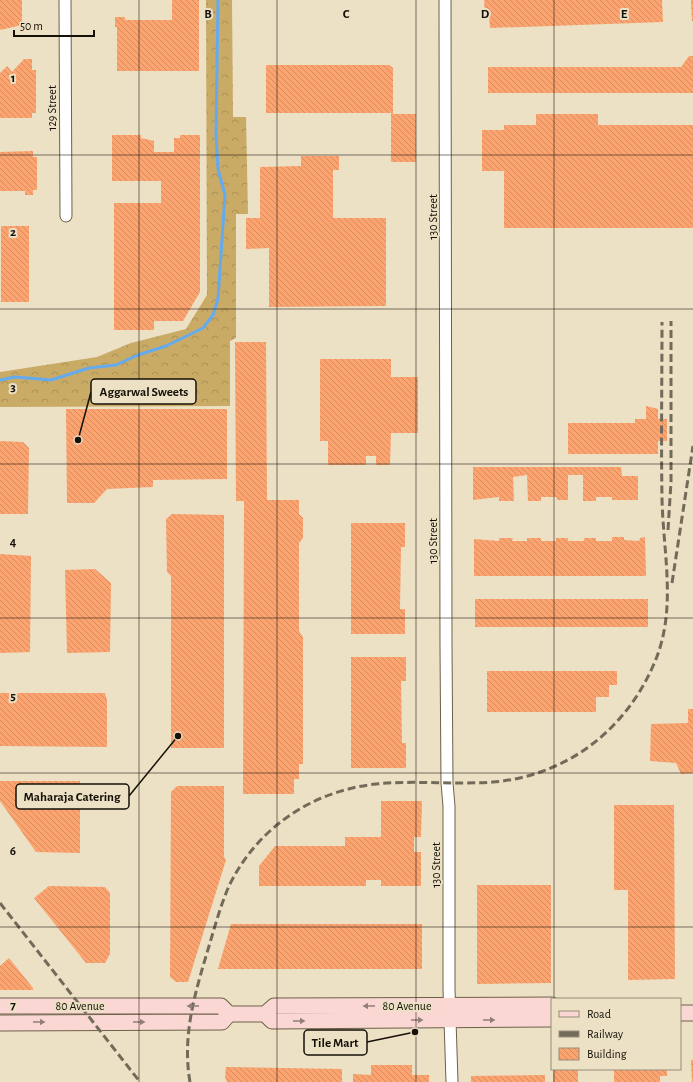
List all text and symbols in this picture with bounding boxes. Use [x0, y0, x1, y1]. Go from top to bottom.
text: B [204, 8, 212, 21]
text: C [343, 8, 350, 21]
text: D [481, 8, 490, 21]
text: E [621, 8, 628, 21]
scale bar [14, 12, 94, 38]
text: 50 m [20, 20, 43, 32]
text: 1 [11, 72, 15, 85]
street label: 129 Street [46, 85, 58, 131]
street label: 130 Street [427, 194, 439, 240]
text: 2 [10, 226, 16, 239]
callout: Aggarwal Sweets [91, 379, 196, 404]
text: 3 [10, 381, 16, 394]
text: Aggarwal Sweets [100, 386, 188, 399]
street label: 130 Street [427, 518, 439, 564]
text: 4 [10, 536, 17, 549]
text: 5 [10, 690, 16, 703]
callout: Maharaja Catering [16, 784, 129, 809]
text: Maharaja Catering [24, 791, 121, 804]
street label: 130 Street [430, 842, 442, 888]
text: 6 [10, 845, 16, 858]
legend [551, 998, 681, 1070]
text: 7 [10, 999, 16, 1012]
street label: 80 Avenue [56, 1000, 104, 1012]
street label: 80 Avenue [383, 1000, 431, 1012]
one-way arrow [186, 1003, 199, 1009]
one-way arrow [362, 1003, 375, 1009]
text: Road [587, 1008, 611, 1020]
one-way arrow [411, 1017, 424, 1023]
one-way arrow [483, 1017, 496, 1023]
one-way arrow [293, 1018, 306, 1024]
one-way arrow [33, 1019, 46, 1025]
one-way arrow [133, 1019, 146, 1025]
text: Railway [587, 1028, 623, 1041]
callout: Tile Mart [304, 1030, 367, 1055]
text: Tile Mart [312, 1037, 359, 1050]
text: Building [587, 1048, 627, 1060]

